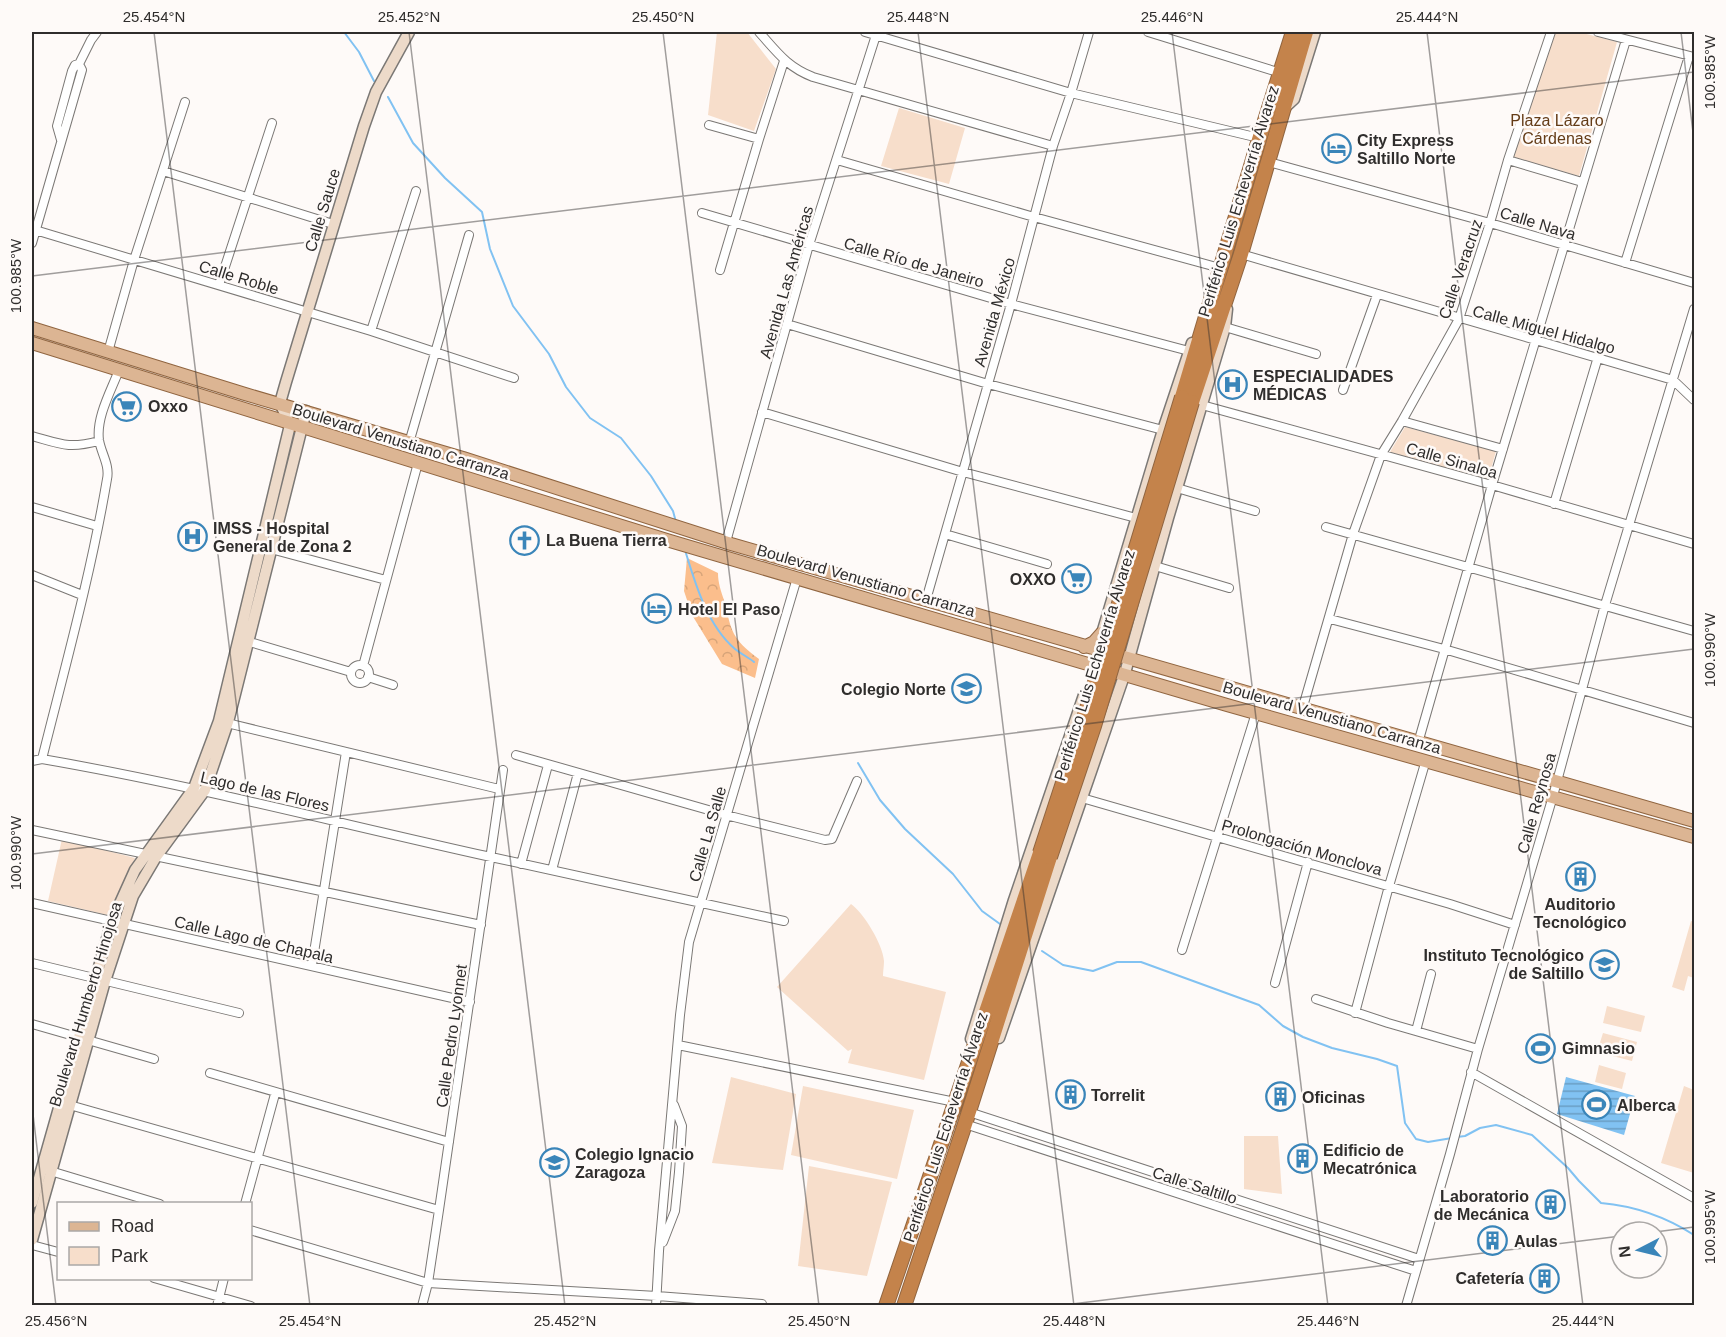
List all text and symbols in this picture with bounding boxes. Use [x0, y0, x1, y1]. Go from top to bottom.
text: 25.454°N [123, 8, 185, 25]
text: 25.452°N [378, 8, 440, 25]
text: 25.450°N [632, 8, 694, 25]
text: 25.448°N [887, 8, 949, 25]
text: 25.446°N [1141, 8, 1203, 25]
text: 25.444°N [1396, 8, 1458, 25]
text: 100.985°W [1701, 34, 1718, 109]
street label: Periférico Luis Echeverría Álvarez [1194, 83, 1282, 319]
park label: Plaza Lázaro Cárdenas [1510, 112, 1604, 147]
place label: City Express Saltillo Norte [1357, 132, 1456, 167]
hotel icon: City Express Saltillo Norte [1320, 133, 1352, 165]
street label: Calle Sauce [302, 166, 343, 254]
street label: Avenida Las Américas [757, 204, 816, 360]
street label: Calle Nava [1498, 204, 1578, 243]
street label: Calle Veracruz [1435, 217, 1485, 321]
street label: Calle Río de Janeiro [842, 234, 986, 291]
text: 100.985°W [7, 238, 24, 313]
street label: Avenida México [971, 256, 1018, 369]
street label: Calle Roble [197, 257, 281, 298]
street label: Calle Miguel Hidalgo [1471, 302, 1617, 357]
place label: ESPECIALIDADES MÉDICAS [1253, 368, 1394, 403]
hospital icon: ESPECIALIDADES MÉDICAS [1216, 369, 1248, 401]
supermarket icon: Oxxo [111, 390, 143, 422]
place label: Oxxo [148, 398, 188, 415]
street label: Boulevard Venustiano Carranza [290, 400, 511, 483]
street label: Calle Sinaloa [1404, 439, 1500, 482]
place label: IMSS - Hospital General de Zona 2 [213, 520, 352, 555]
hospital icon: IMSS - Hospital General de Zona 2 [176, 521, 208, 553]
church icon: La Buena Tierra [509, 524, 541, 556]
place label: La Buena Tierra [546, 532, 667, 549]
street label: Boulevard Venustiano Carranza [755, 541, 977, 620]
street label: Periférico Luis Echeverría Álvarez [1050, 547, 1138, 783]
supermarket icon: OXXO [1061, 563, 1093, 595]
place label: OXXO [1010, 571, 1056, 588]
hotel icon: Hotel El Paso [641, 593, 673, 625]
place label: Hotel El Paso [678, 601, 780, 618]
text: 100.990°W [1701, 612, 1718, 687]
school or university icon: Colegio Norte [951, 673, 983, 705]
street label: Boulevard Venustiano Carranza [1221, 678, 1443, 757]
place label: Colegio Norte [841, 681, 946, 698]
street label: Calle Reynosa [1514, 751, 1559, 855]
street label: Lago de las Flores [199, 768, 331, 815]
street label: Calle La Salle [686, 784, 729, 884]
text: 100.990°W [7, 815, 24, 890]
street label: Prolongación Monclova [1220, 816, 1384, 879]
building icon: Auditorio Tecnológico [1564, 860, 1596, 892]
place label: Auditorio Tecnológico [1533, 896, 1627, 931]
street label: Boulevard Humberto Hinojosa [46, 900, 125, 1109]
street label: Calle Lago de Chapala [173, 913, 335, 966]
place label: Instituto Tecnológico de Saltillo [1423, 947, 1584, 982]
school or university icon: Instituto Tecnológico de Saltillo [1589, 948, 1621, 980]
street label: Calle Pedro Lyonnet [433, 963, 470, 1109]
street label: Periférico Luis Echeverría Álvarez [899, 1010, 991, 1244]
sports icon: Gimnasio [1525, 1032, 1557, 1064]
place label: Gimnasio [1562, 1040, 1635, 1057]
building icon: Torrelit [1054, 1079, 1086, 1111]
building icon: Oficinas [1265, 1081, 1297, 1113]
place label: Torrelit [1091, 1087, 1146, 1104]
place label: Oficinas [1302, 1089, 1365, 1106]
sports icon: Alberca [1580, 1089, 1612, 1121]
place label: Alberca [1617, 1097, 1676, 1114]
place label: Edificio de Mecatrónica [1323, 1142, 1416, 1177]
building icon: Edificio de Mecatrónica [1286, 1143, 1318, 1175]
place label: Colegio Ignacio Zaragoza [575, 1146, 694, 1181]
school or university icon: Colegio Ignacio Zaragoza [538, 1147, 570, 1179]
street label: Calle Saltillo [1150, 1164, 1239, 1207]
place label: Laboratorio de Mecánica [1434, 1188, 1529, 1223]
building icon: Laboratorio de Mecánica [1534, 1189, 1566, 1221]
text: 100.995°W [1701, 1189, 1718, 1264]
legend [57, 1202, 252, 1280]
text: Road [111, 1216, 154, 1236]
north arrow [1609, 1220, 1669, 1280]
building icon: Aulas [1477, 1225, 1509, 1257]
place label: Aulas [1514, 1233, 1558, 1250]
text: N [1615, 1245, 1634, 1259]
text: Park [111, 1246, 149, 1266]
building icon: Cafetería [1529, 1262, 1561, 1294]
place label: Cafetería [1456, 1270, 1524, 1287]
text: 25.456°N [25, 1312, 87, 1329]
text: 25.454°N [279, 1312, 341, 1329]
text: 25.452°N [534, 1312, 596, 1329]
text: 25.450°N [788, 1312, 850, 1329]
text: 25.448°N [1043, 1312, 1105, 1329]
text: 25.446°N [1297, 1312, 1359, 1329]
text: 25.444°N [1552, 1312, 1614, 1329]

